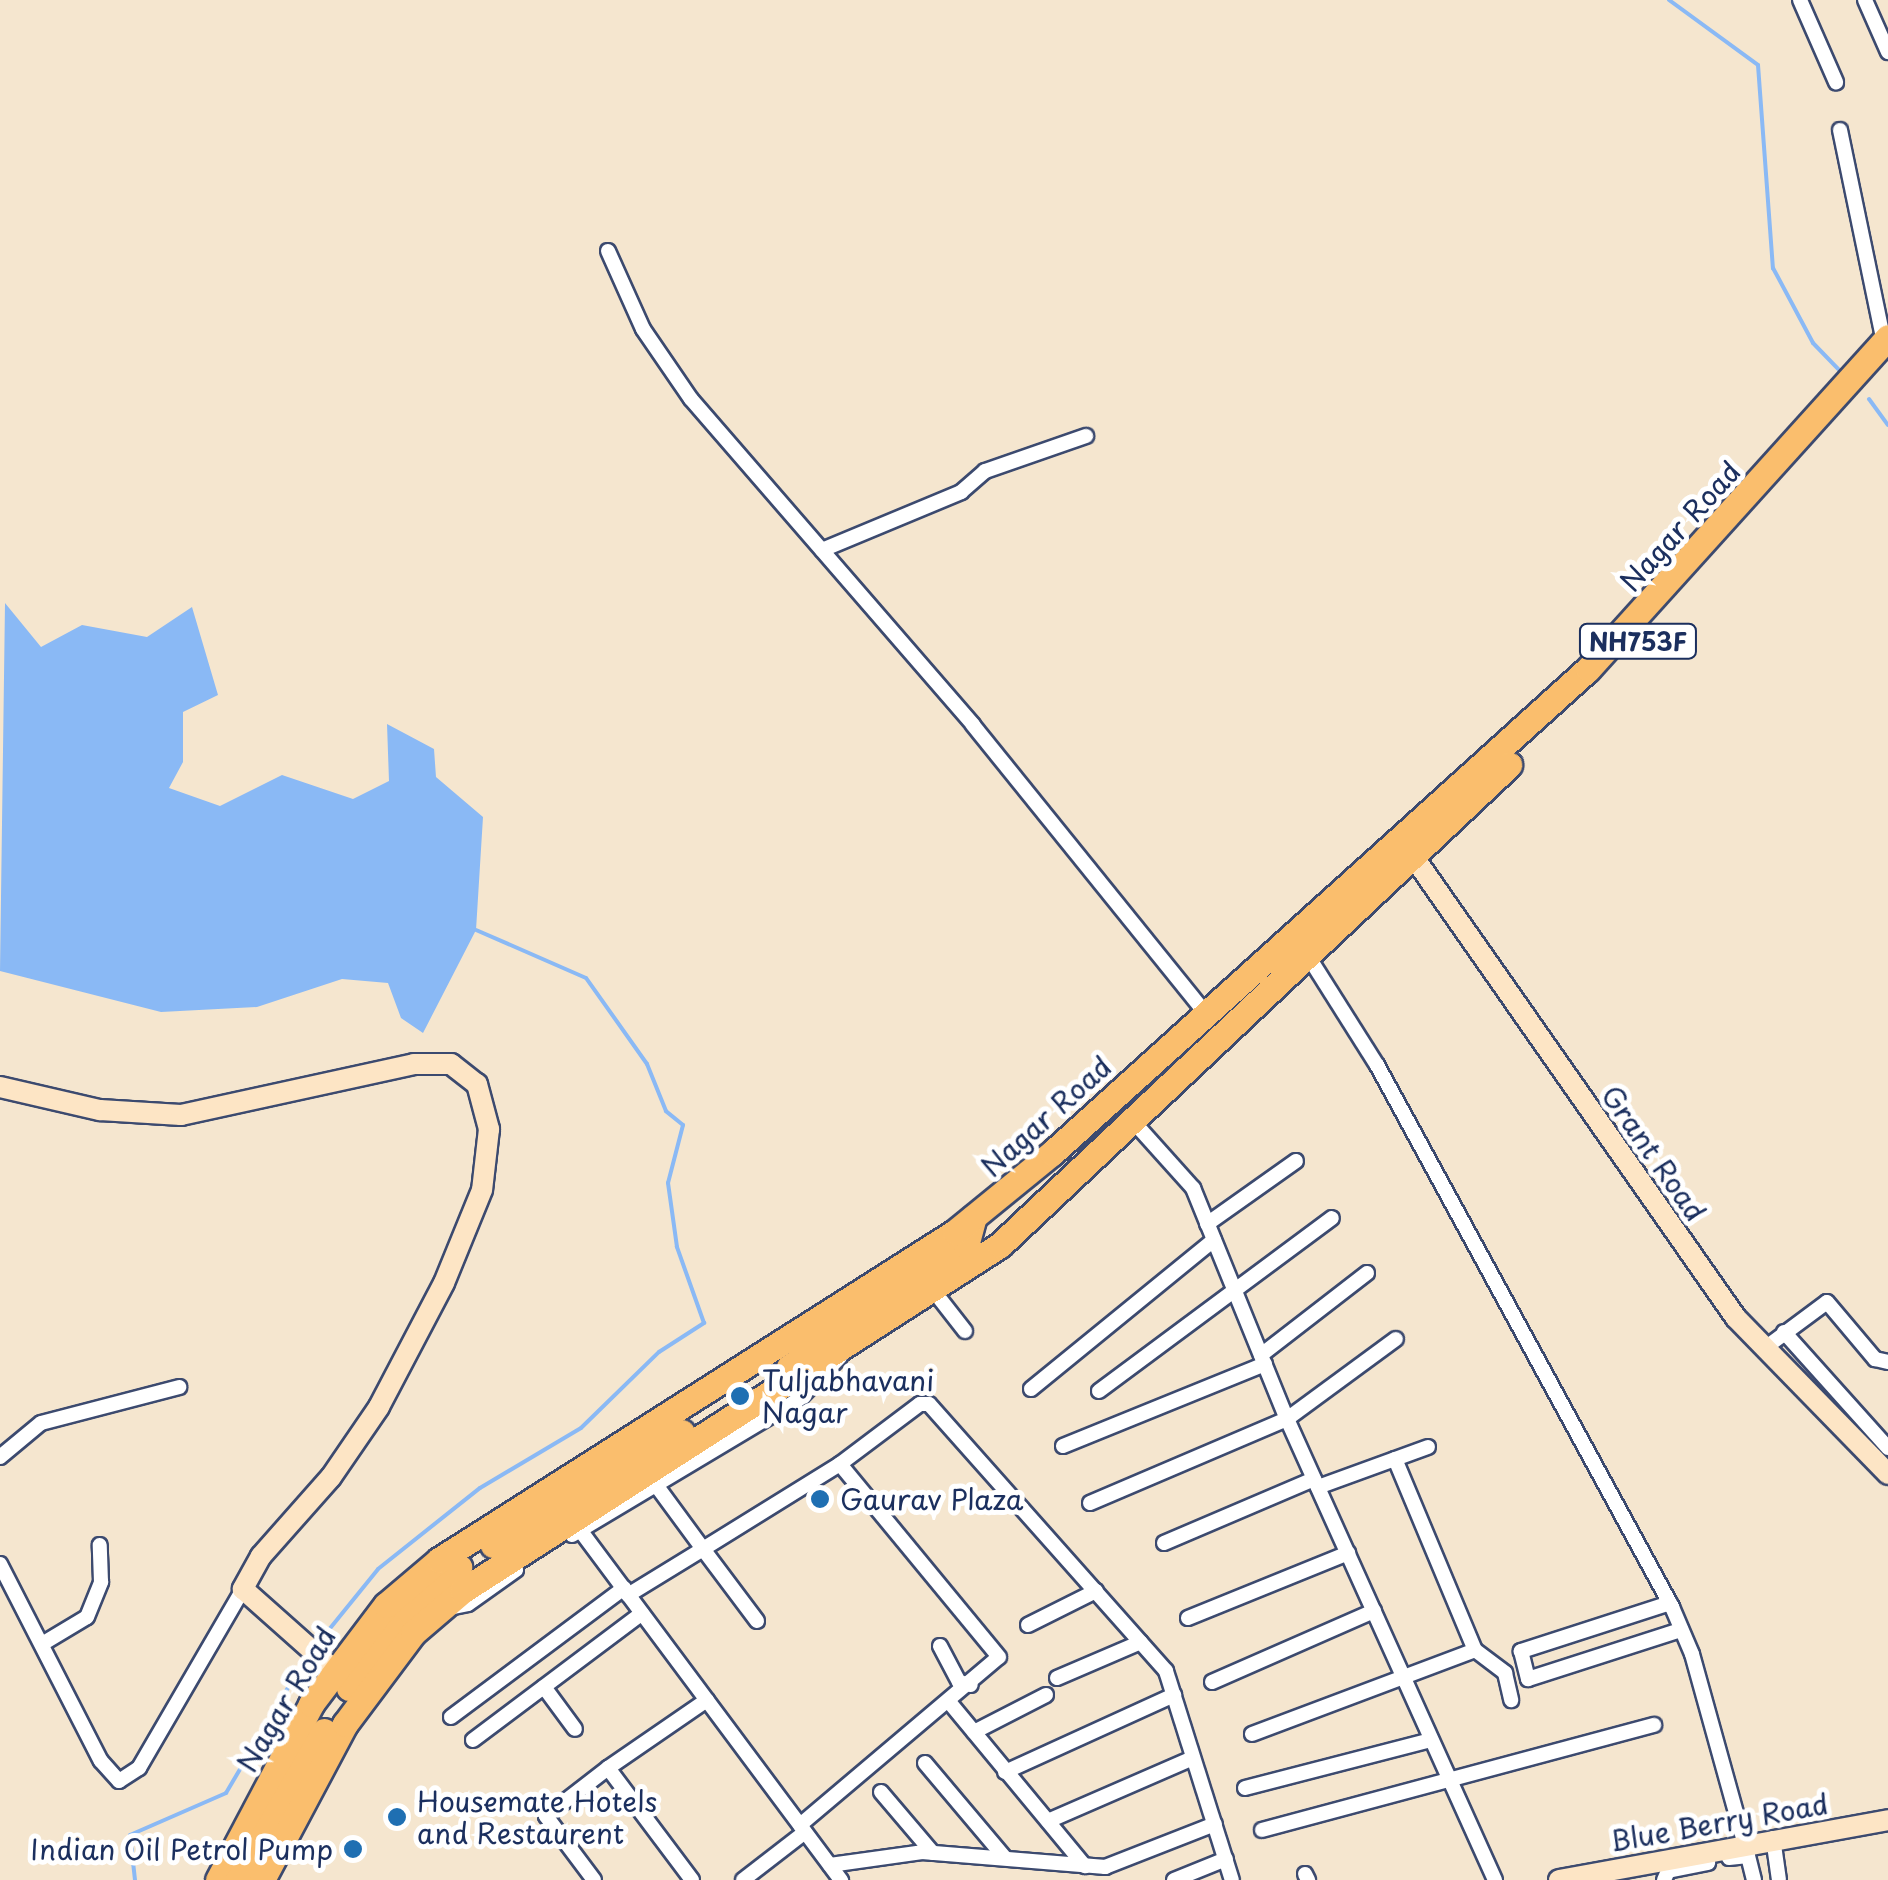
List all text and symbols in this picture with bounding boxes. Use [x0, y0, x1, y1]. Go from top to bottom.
street label: Nagar Road [1613, 454, 1747, 598]
road number: NH753F [1578, 621, 1698, 661]
street label: Nagar Road [974, 1049, 1118, 1183]
street label: Grant Road [1595, 1079, 1713, 1227]
place label: Tuljabhavani Nagar [762, 1363, 934, 1429]
marker: Tuljabhavani Nagar [727, 1383, 753, 1409]
place label: Gaurav Plaza [840, 1482, 1022, 1516]
marker: Gaurav Plaza [809, 1488, 831, 1510]
street label: Nagar Road [230, 1621, 342, 1777]
place label: Housemate Hotels and Restaurent [417, 1784, 659, 1850]
street label: Blue Berry Road [1607, 1786, 1831, 1858]
marker: Housemate Hotels and Restaurent [386, 1806, 408, 1828]
place label: Indian Oil Petrol Pump [30, 1832, 333, 1866]
marker: Indian Oil Petrol Pump [342, 1838, 364, 1860]

